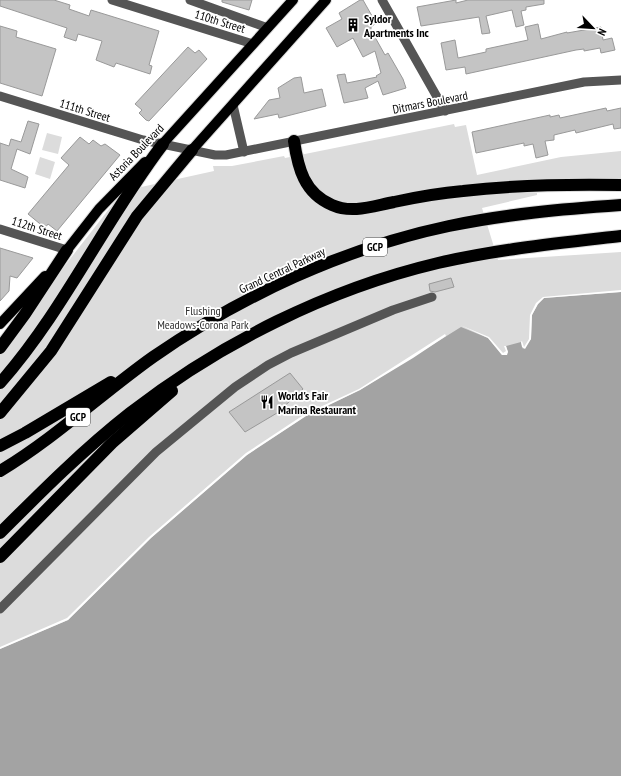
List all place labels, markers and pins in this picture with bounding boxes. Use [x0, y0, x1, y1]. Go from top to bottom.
place label: Syldor Apartments Inc [363, 11, 430, 40]
building icon: Syldor Apartments Inc [345, 17, 361, 33]
place label: World's Fair Marina Restaurant [277, 388, 356, 417]
restaurant icon: World's Fair Marina Restaurant [259, 394, 275, 410]

